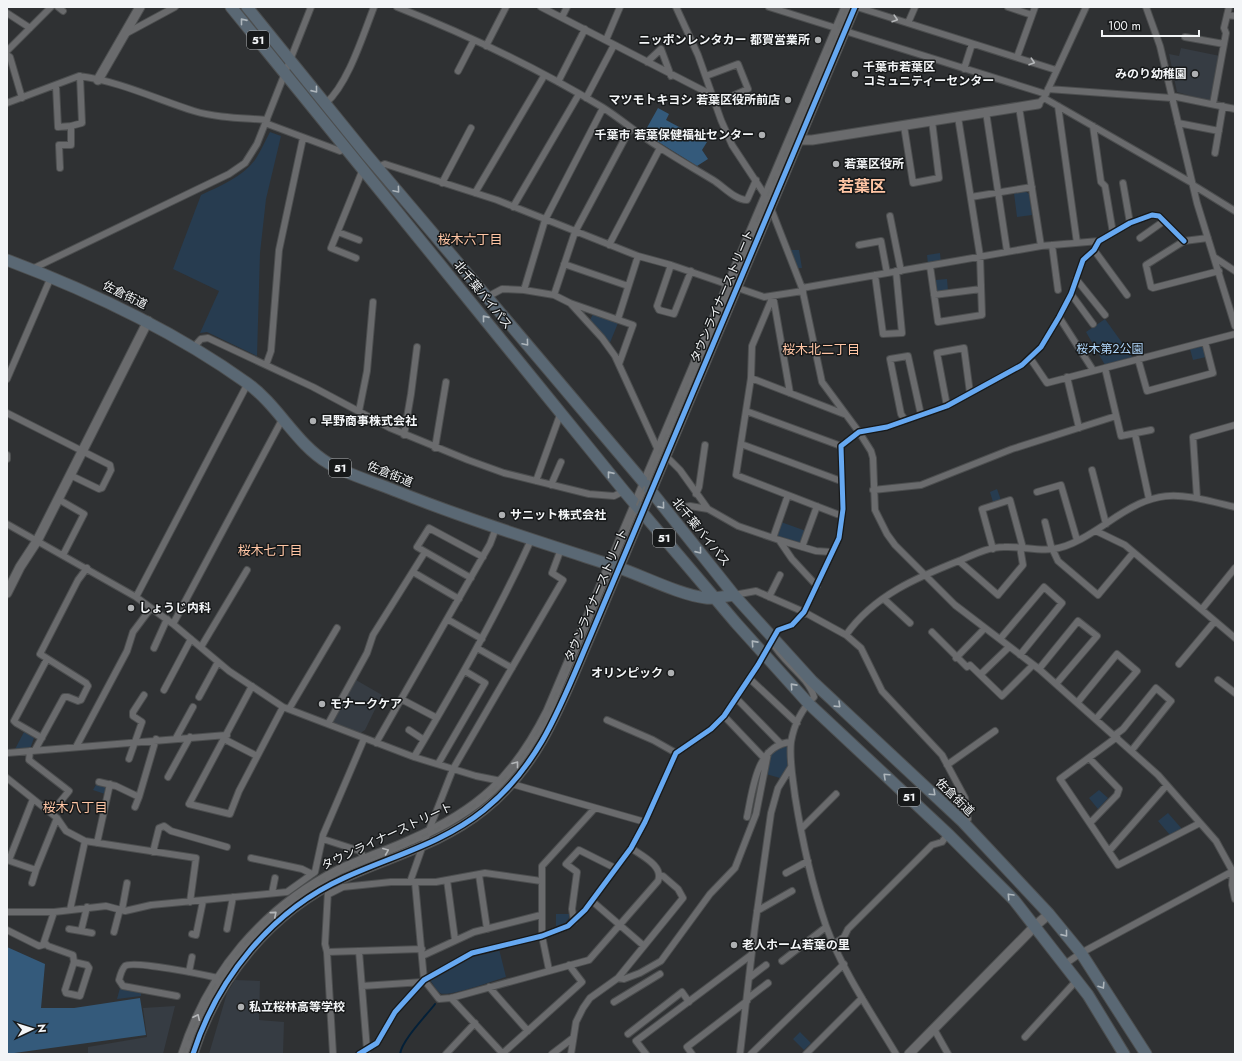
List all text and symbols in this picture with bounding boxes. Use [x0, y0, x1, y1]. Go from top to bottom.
scale bar [1102, 12, 1199, 38]
one-way arrow [891, 14, 898, 23]
text: 100 m [1108, 17, 1141, 35]
one-way arrow [240, 18, 247, 25]
road number: 51 [247, 31, 269, 49]
place label: ニッポンレンタカー 都賀営業所 [638, 31, 810, 49]
marker: ニッポンレンタカー 都賀営業所 [813, 35, 823, 45]
one-way arrow [1028, 57, 1035, 66]
place label: 千葉市若葉区 コミュニティーセンター [863, 58, 994, 90]
place label: みのり幼稚園 [1115, 65, 1187, 83]
marker: 千葉市若葉区 コミュニティーセンター [850, 69, 860, 79]
marker: みのり幼稚園 [1190, 69, 1200, 79]
one-way arrow [310, 85, 317, 93]
place label: マツモトキヨシ 若葉区役所前店 [608, 91, 780, 109]
marker: マツモトキヨシ 若葉区役所前店 [783, 95, 793, 105]
place label: 千葉市 若葉保健福祉センター [594, 126, 754, 144]
marker: 千葉市 若葉保健福祉センター [757, 130, 767, 140]
place label: 若葉区役所 [844, 155, 904, 173]
marker: 若葉区役所 [831, 159, 841, 169]
district label: 若葉区 [838, 175, 886, 198]
one-way arrow [393, 186, 400, 193]
street label: タウンライナーストリート [686, 227, 758, 365]
district label: 桜木六丁目 [437, 230, 503, 249]
street label: 北千葉バイパス [450, 257, 516, 333]
street label: 佐倉街道 [99, 276, 151, 314]
one-way arrow [482, 316, 489, 323]
one-way arrow [522, 339, 529, 346]
district label: 桜木北二丁目 [782, 340, 860, 359]
park label: 桜木第2公園 [1077, 340, 1143, 358]
place label: 早野商事株式会社 [321, 412, 417, 430]
marker: 早野商事株式会社 [308, 416, 318, 426]
street label: 佐倉街道 [364, 457, 416, 491]
road number: 51 [329, 459, 351, 477]
one-way arrow [608, 471, 615, 478]
street label: 北千葉バイパス [668, 494, 734, 570]
one-way arrow [658, 501, 665, 508]
place label: サニット株式会社 [510, 506, 606, 524]
marker: サニット株式会社 [497, 510, 507, 520]
street label: タウンライナーストリート [560, 526, 632, 664]
road number: 51 [653, 529, 675, 547]
district label: 桜木七丁目 [237, 541, 303, 560]
one-way arrow [694, 546, 701, 553]
place label: しょうじ内科 [139, 599, 211, 617]
marker: しょうじ内科 [126, 603, 136, 613]
one-way arrow [752, 640, 759, 647]
place label: オリンピック [591, 664, 663, 682]
marker: オリンピック [666, 668, 676, 678]
one-way arrow [790, 683, 797, 691]
place label: モナークケア [330, 695, 402, 713]
marker: モナークケア [317, 699, 327, 709]
one-way arrow [833, 700, 840, 707]
one-way arrow [511, 762, 518, 769]
one-way arrow [883, 773, 891, 781]
street label: 佐倉街道 [931, 774, 979, 820]
road number: 51 [898, 788, 920, 806]
one-way arrow [928, 788, 936, 796]
district label: 桜木八丁目 [42, 798, 108, 817]
street label: タウンライナーストリート [318, 798, 456, 874]
one-way arrow [383, 847, 390, 855]
one-way arrow [1007, 893, 1015, 901]
one-way arrow [269, 912, 276, 919]
one-way arrow [1060, 929, 1067, 936]
place label: 老人ホーム若葉の里 [742, 936, 850, 954]
marker: 老人ホーム若葉の里 [729, 940, 739, 950]
one-way arrow [1097, 982, 1105, 989]
place label: 私立桜林高等学校 [249, 998, 345, 1016]
marker: 私立桜林高等学校 [236, 1002, 246, 1012]
north arrow [12, 1009, 52, 1049]
one-way arrow [192, 1014, 200, 1022]
text: N [34, 1023, 50, 1033]

